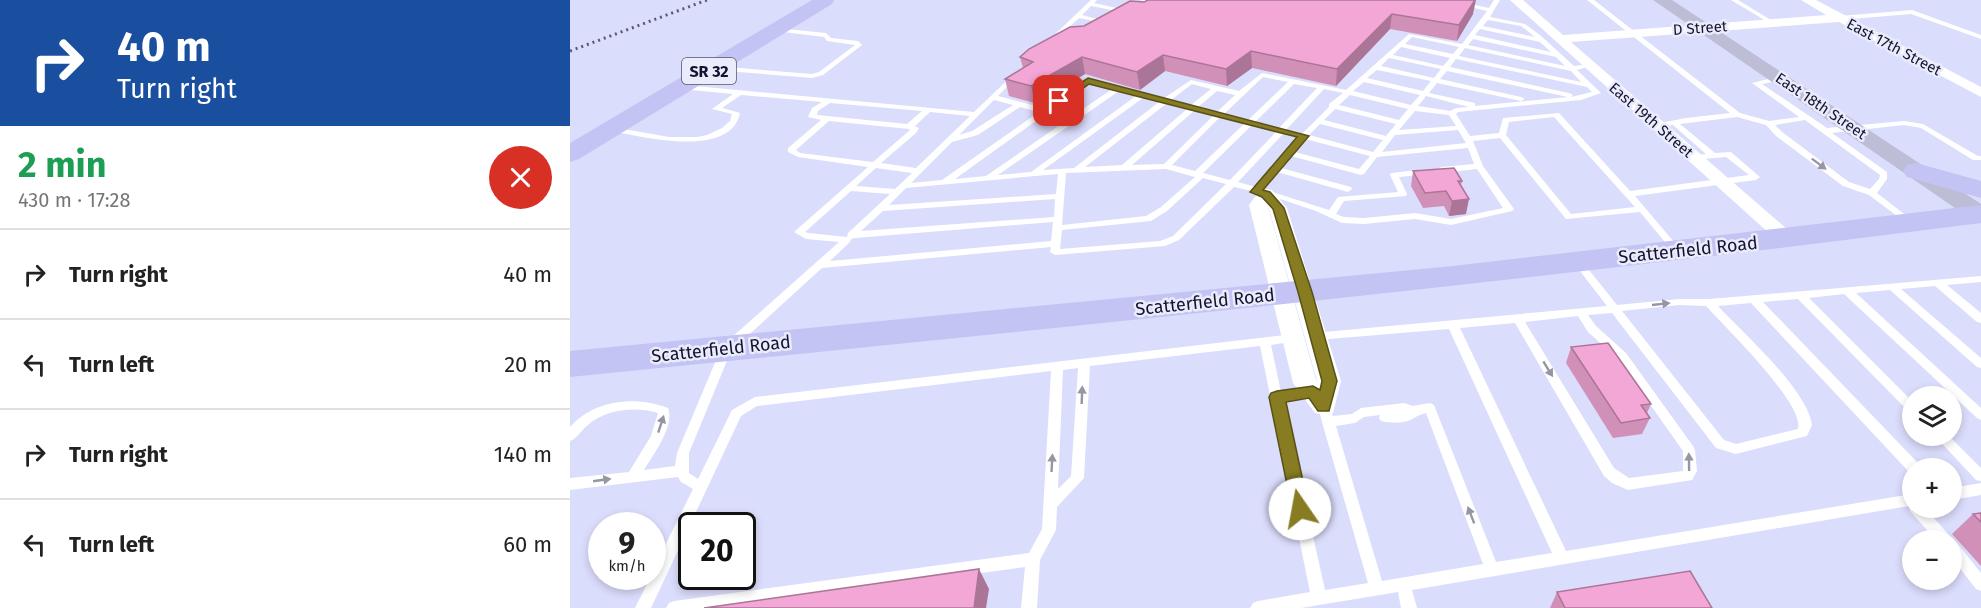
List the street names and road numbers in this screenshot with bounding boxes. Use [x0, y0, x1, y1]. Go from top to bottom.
street label: East 17th Street [1844, 15, 1945, 80]
street label: D Street [1672, 17, 1728, 39]
road number: SR 32 [682, 58, 736, 84]
street label: East 18th Street [1772, 69, 1870, 143]
street label: East 19th Street [1605, 79, 1697, 162]
street label: Scatterfield Road [1617, 232, 1759, 268]
street label: Scatterfield Road [1134, 284, 1276, 320]
street label: Scatterfield Road [650, 331, 792, 367]

